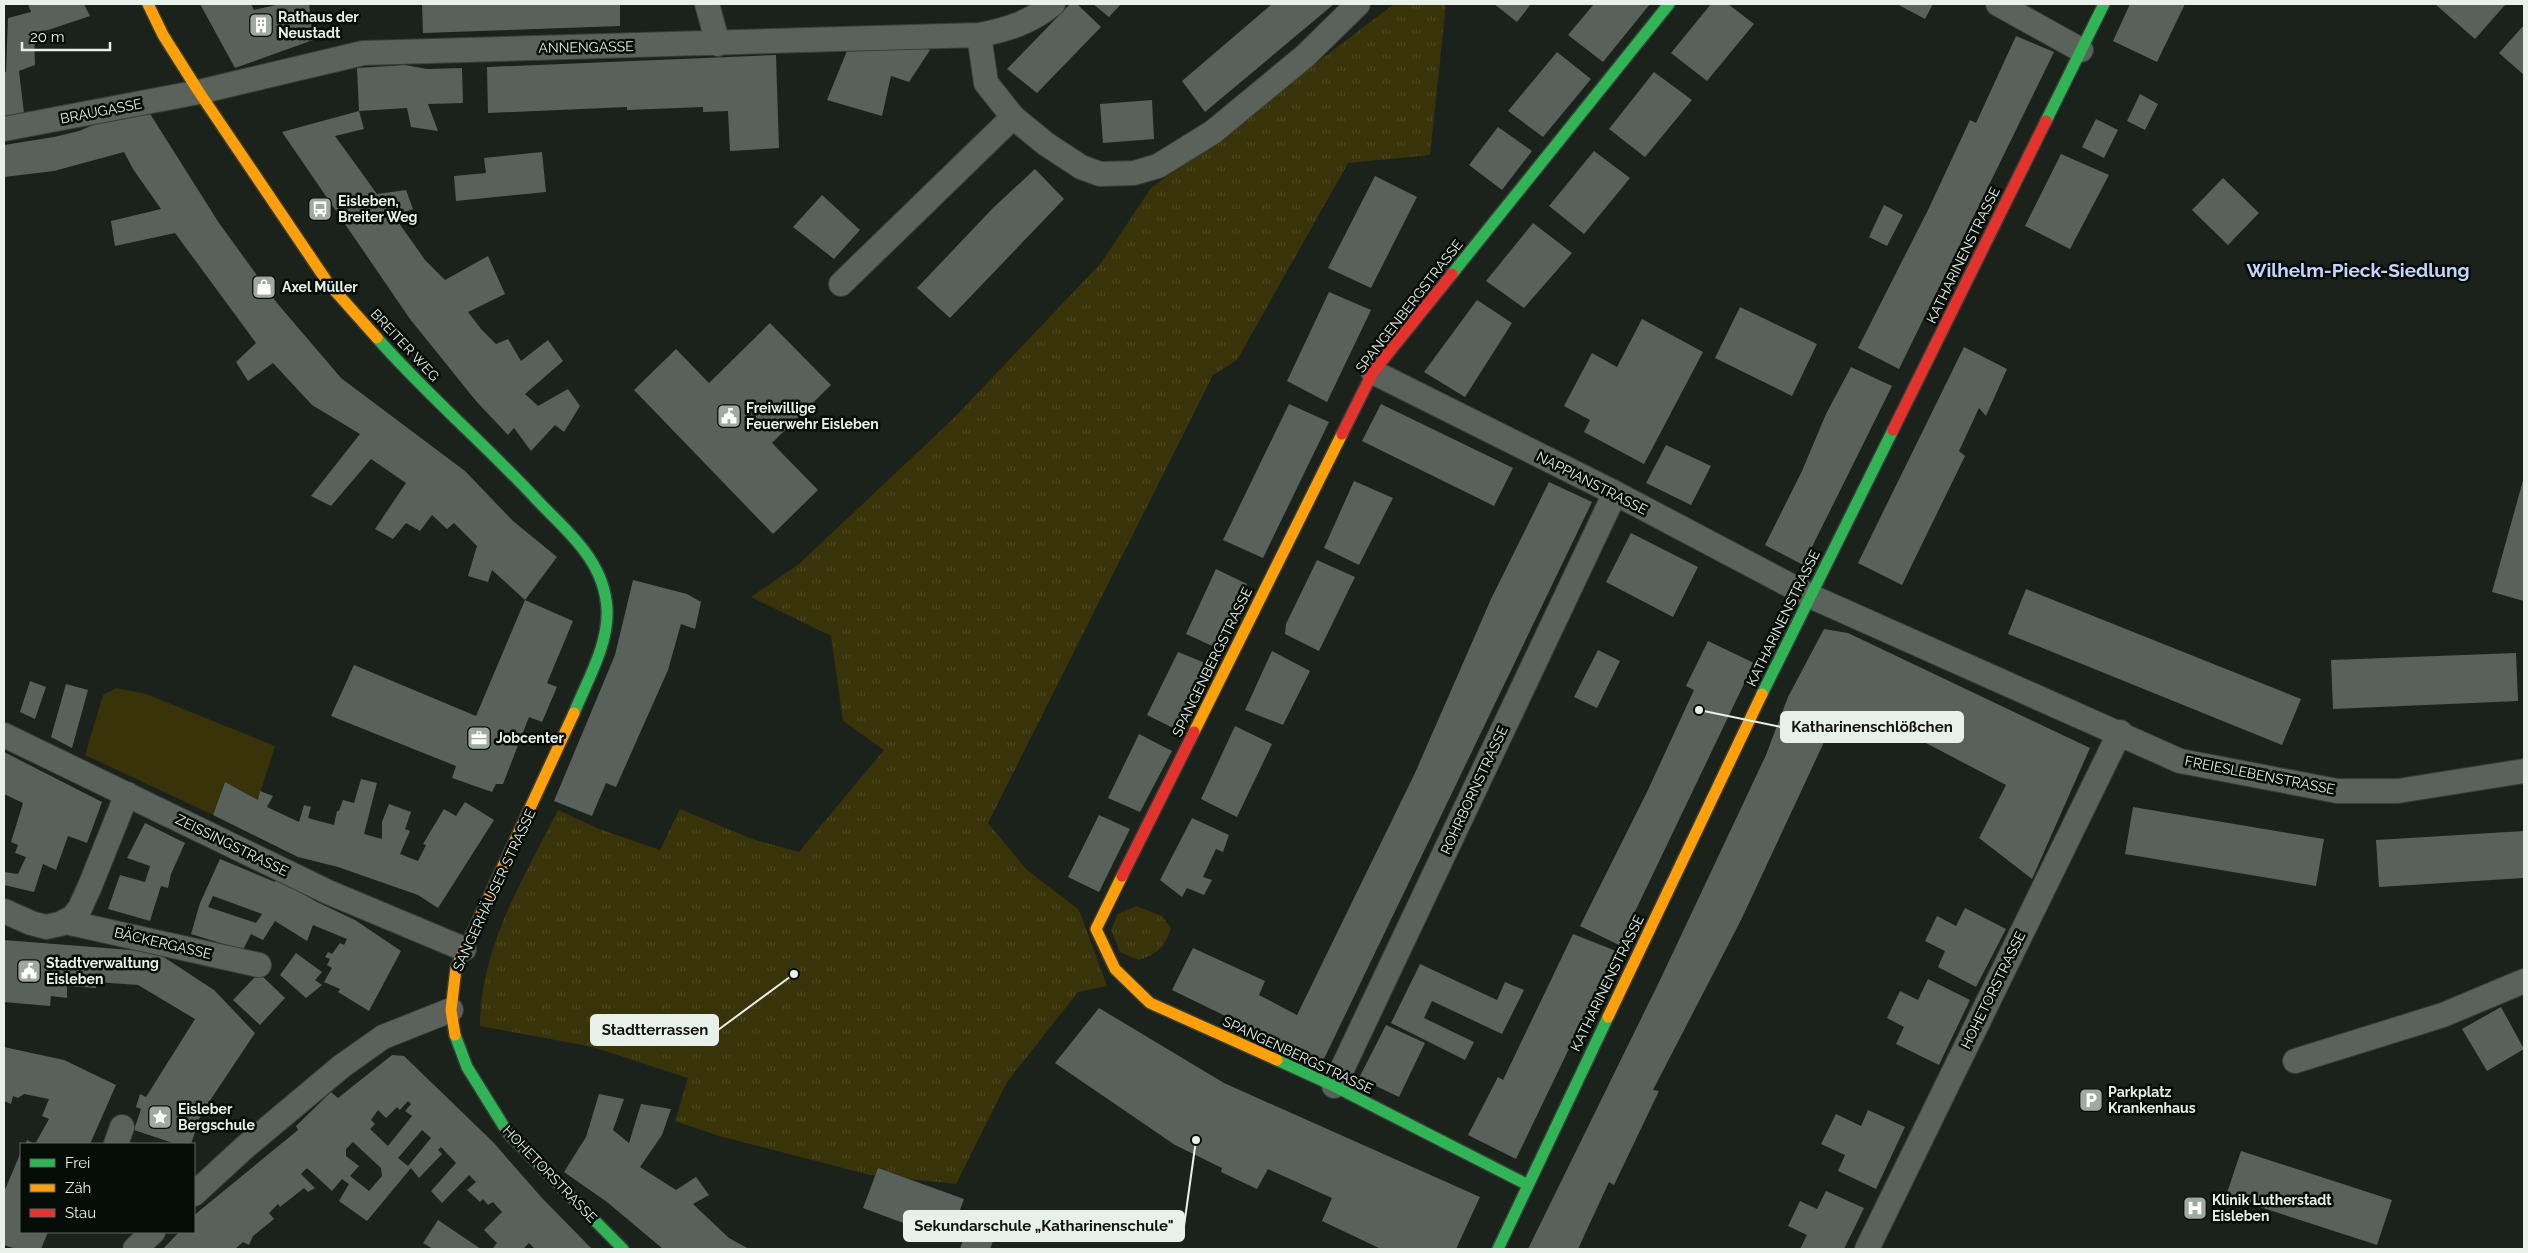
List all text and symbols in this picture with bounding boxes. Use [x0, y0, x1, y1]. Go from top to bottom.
place label: Rathaus der Neustadt [278, 9, 359, 41]
building icon: Rathaus der Neustadt [248, 12, 274, 38]
scale bar [22, 20, 110, 52]
text: 20 m [30, 28, 65, 46]
street label: ANNENGASSE [538, 38, 634, 56]
street label: BRAUGASSE [59, 95, 143, 127]
street label: KATHARINENSTRASSE [1923, 184, 2003, 326]
place label: Eisleben, Breiter Weg [338, 193, 418, 225]
bus stop icon: Eisleben, Breiter Weg [307, 196, 333, 222]
street label: SPANGENBERGSTRASSE [1352, 236, 1466, 376]
district label: Wilhelm-Pieck-Siedlung [2246, 259, 2470, 281]
shop icon: Axel Müller [251, 274, 277, 300]
place label: Axel Müller [282, 279, 358, 295]
street label: BREITER WEG [368, 306, 442, 384]
place label: Freiwillige Feuerwehr Eisleben [746, 400, 879, 432]
public building icon: Freiwillige Feuerwehr Eisleben [716, 403, 742, 429]
street label: NAPPIANSTRASSE [1534, 448, 1650, 518]
street label: KATHARINENSTRASSE [1743, 547, 1823, 689]
street label: SPANGENBERGSTRASSE [1169, 585, 1255, 739]
callout: Katharinenschlößchen [1781, 712, 1963, 742]
text: Katharinenschlößchen [1791, 718, 1953, 736]
street label: ROHRBORNSTRASSE [1437, 723, 1511, 857]
office icon: Jobcenter [466, 725, 492, 751]
place label: Jobcenter [496, 730, 564, 746]
street label: FREIESLEBENSTRASSE [2184, 753, 2336, 797]
street label: SANGERHÄUSER STRASSE [448, 806, 539, 974]
street label: ZEISSINGSTRASSE [173, 811, 291, 879]
street label: KATHARINENSTRASSE [1567, 912, 1647, 1054]
street label: BÄCKERGASSE [113, 922, 214, 962]
street label: HOHETORSTRASSE [1958, 929, 2028, 1051]
place label: Stadtverwaltung Eisleben [46, 955, 159, 987]
public building icon: Stadtverwaltung Eisleben [16, 958, 42, 984]
street label: SPANGENBERGSTRASSE [1220, 1013, 1376, 1097]
callout: Stadtterrassen [591, 1015, 718, 1045]
text: Stadtterrassen [602, 1021, 708, 1039]
place label: Parkplatz Krankenhaus [2108, 1084, 2196, 1116]
parking icon: Parkplatz Krankenhaus [2078, 1087, 2104, 1113]
place label: Eisleber Bergschule [178, 1101, 255, 1133]
place icon: Eisleber Bergschule [147, 1104, 173, 1130]
street label: HOHETORSTRASSE [500, 1122, 600, 1226]
legend [20, 1143, 195, 1233]
text: Frei [65, 1154, 90, 1172]
text: Zäh [65, 1179, 91, 1197]
place label: Klinik Lutherstadt Eisleben [2212, 1192, 2332, 1224]
hospital icon: Klinik Lutherstadt Eisleben [2182, 1195, 2208, 1221]
text: Stau [65, 1204, 96, 1222]
callout: Sekundarschule „Katharinenschule" [904, 1211, 1184, 1241]
text: Sekundarschule „Katharinenschule" [914, 1217, 1174, 1235]

